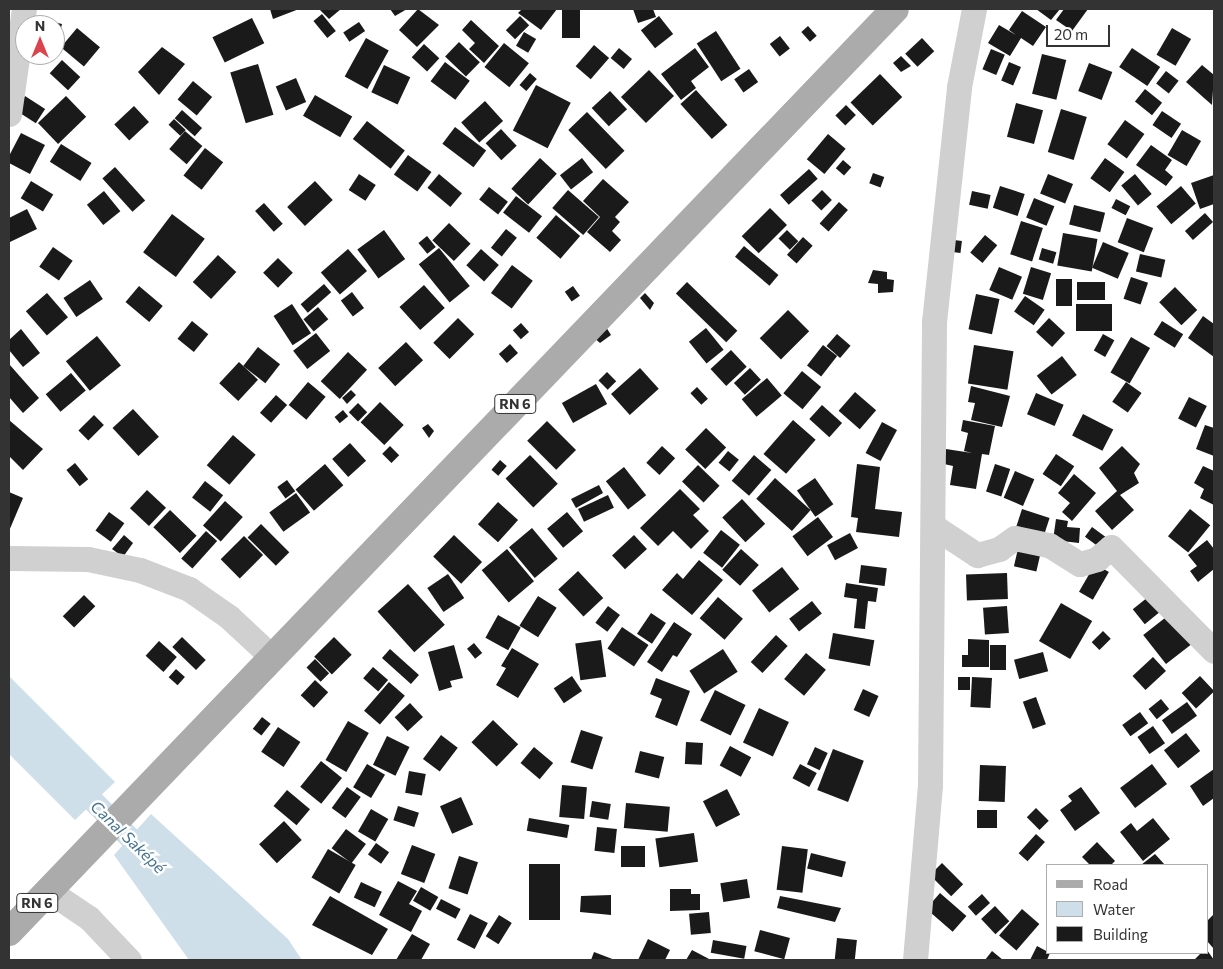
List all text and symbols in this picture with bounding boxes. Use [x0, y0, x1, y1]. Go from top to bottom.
north arrow [15, 15, 65, 65]
scale bar [1048, 15, 1112, 47]
text: N [35, 17, 45, 34]
text: 20 m [1054, 25, 1088, 43]
road number: RN 6 [494, 392, 536, 416]
water label: Canal Saképé [87, 797, 169, 877]
legend [1046, 864, 1208, 954]
text: Road [1093, 875, 1128, 893]
road number: RN 6 [16, 891, 58, 914]
text: Water [1093, 900, 1135, 918]
text: Building [1093, 925, 1148, 943]

